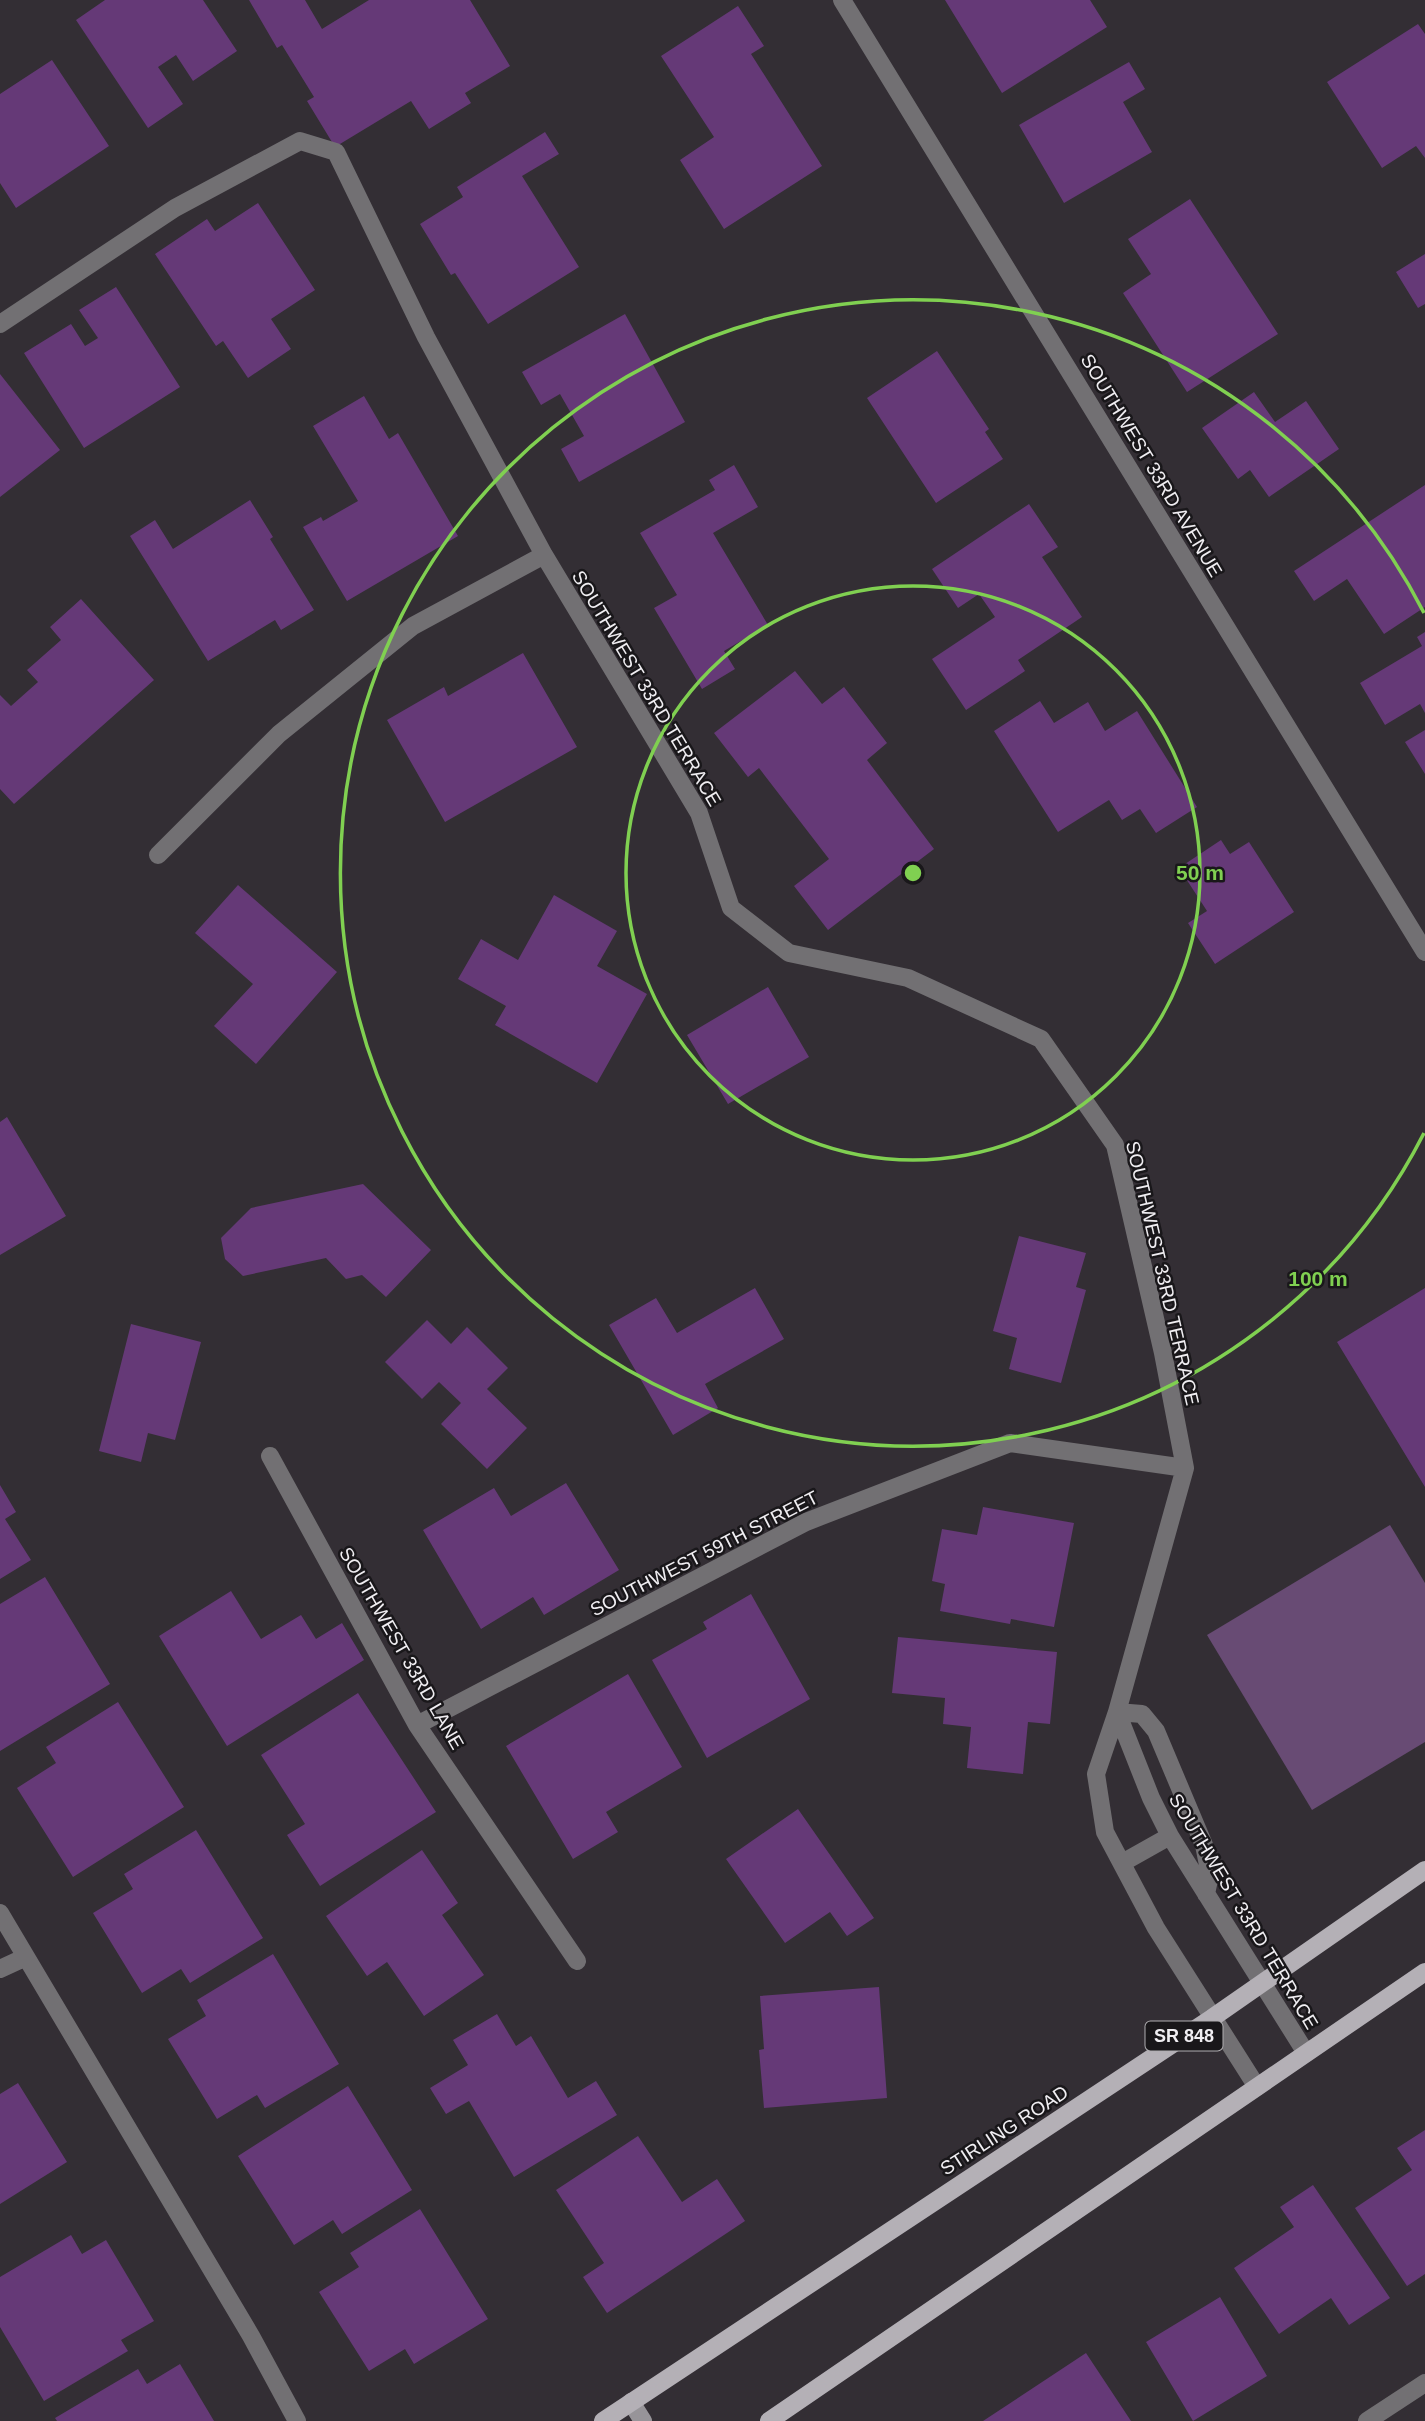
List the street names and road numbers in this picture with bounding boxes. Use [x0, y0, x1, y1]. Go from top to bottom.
street label: SOUTHWEST 33RD AVENUE [1077, 350, 1226, 580]
street label: SOUTHWEST 33RD TERRACE [568, 567, 725, 810]
street label: SOUTHWEST 33RD TERRACE [1122, 1139, 1203, 1407]
street label: SOUTHWEST 59TH STREET [587, 1486, 822, 1620]
street label: SOUTHWEST 33RD LANE [335, 1543, 468, 1753]
street label: SOUTHWEST 33RD TERRACE [1165, 1790, 1322, 2033]
road number: SR 848 [1146, 2022, 1222, 2050]
street label: STIRLING ROAD [937, 2081, 1072, 2179]

